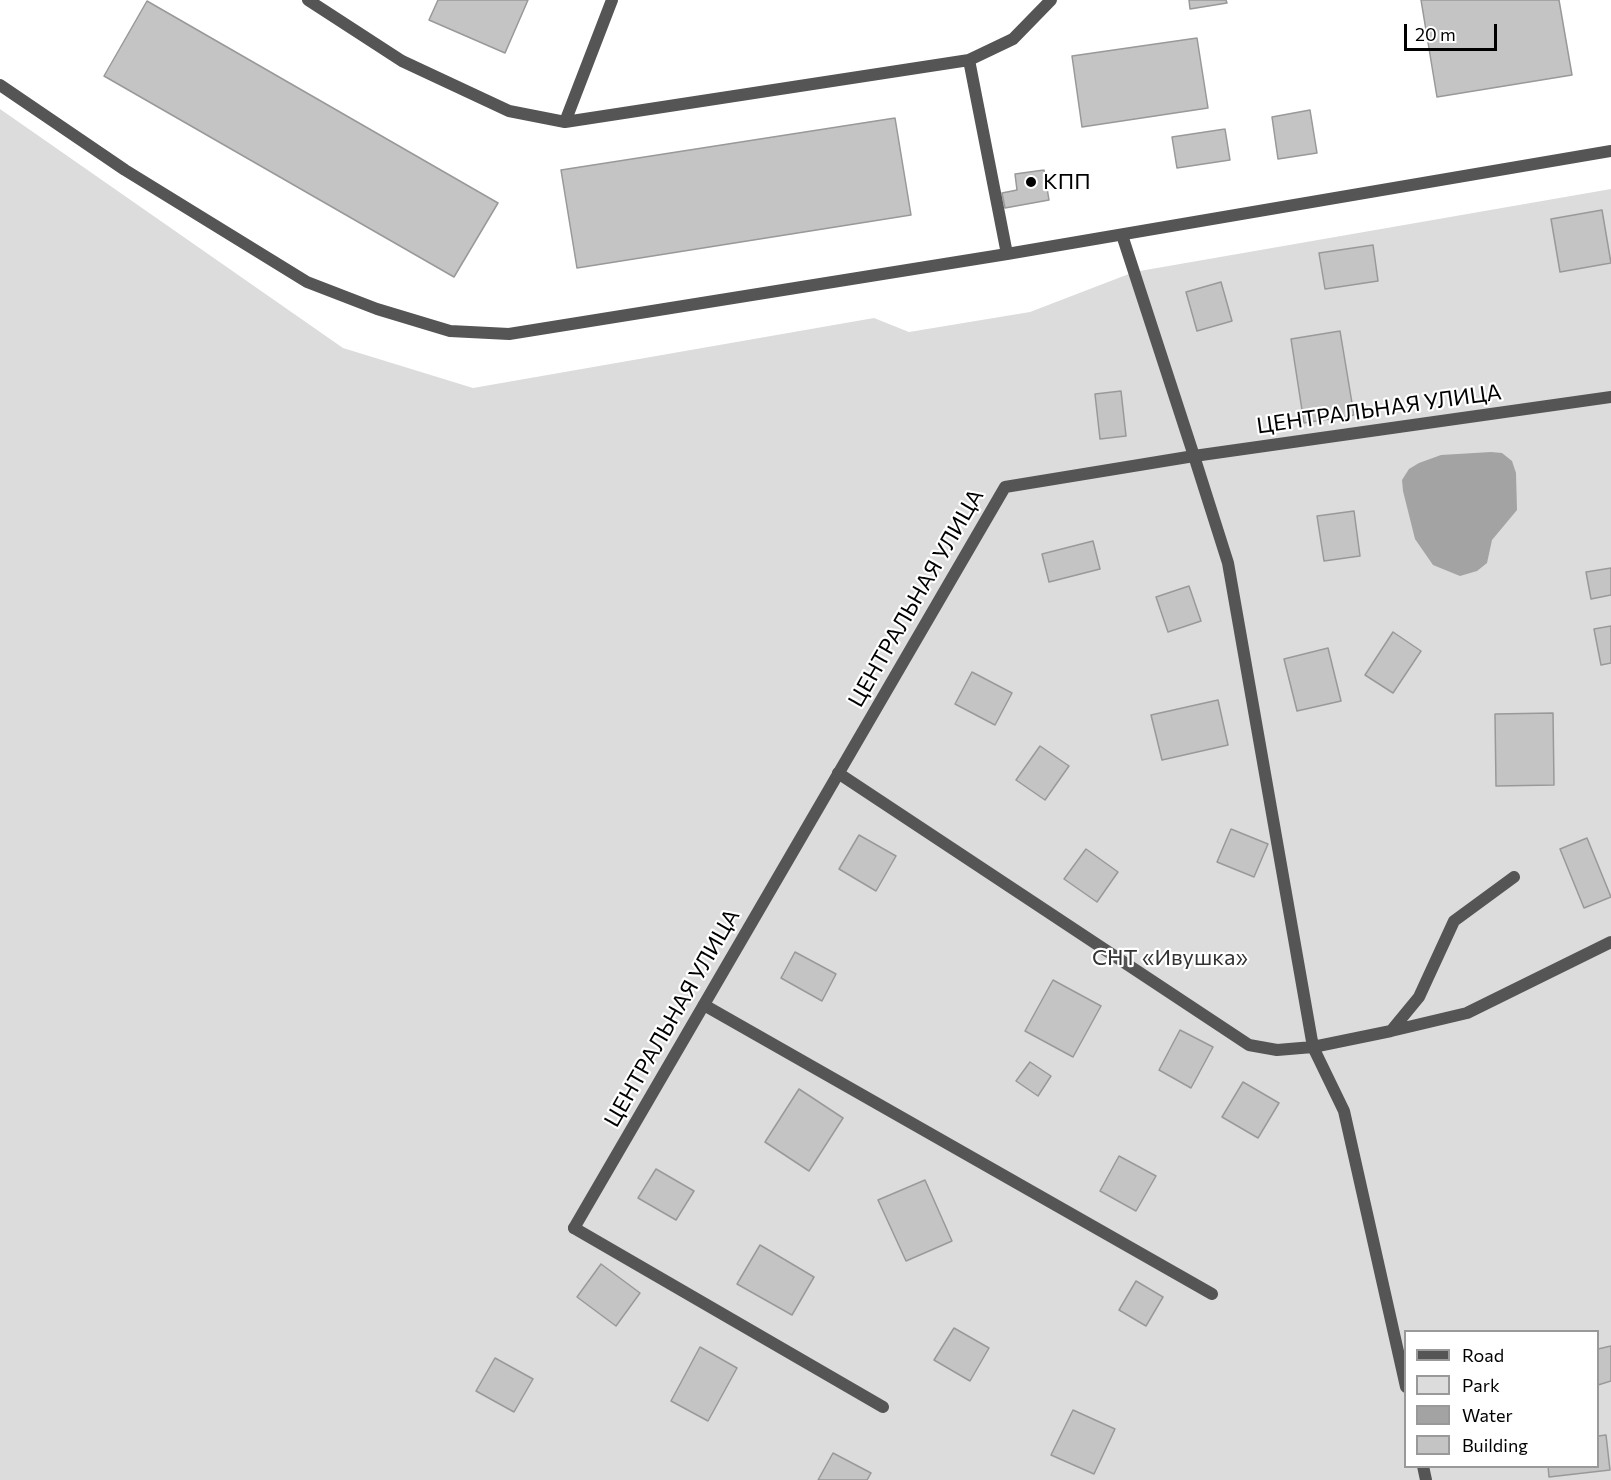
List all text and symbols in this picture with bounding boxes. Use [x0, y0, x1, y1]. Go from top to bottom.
scale bar [1407, 12, 1500, 50]
text: 20 m [1415, 23, 1456, 45]
place label: КПП [1043, 169, 1091, 195]
marker: КПП [1024, 175, 1038, 189]
street label: ЦЕНТРАЛЬНАЯ УЛИЦА [1255, 379, 1503, 439]
street label: ЦЕНТРАЛЬНАЯ УЛИЦА [843, 484, 989, 712]
street label: ЦЕНТРАЛЬНАЯ УЛИЦА [599, 904, 745, 1132]
park label: СНТ «Ивушка» [1092, 945, 1248, 971]
legend [1404, 1330, 1599, 1468]
text: Road [1462, 1344, 1504, 1366]
text: Park [1462, 1374, 1500, 1396]
text: Water [1462, 1404, 1513, 1426]
text: Building [1462, 1434, 1528, 1456]

